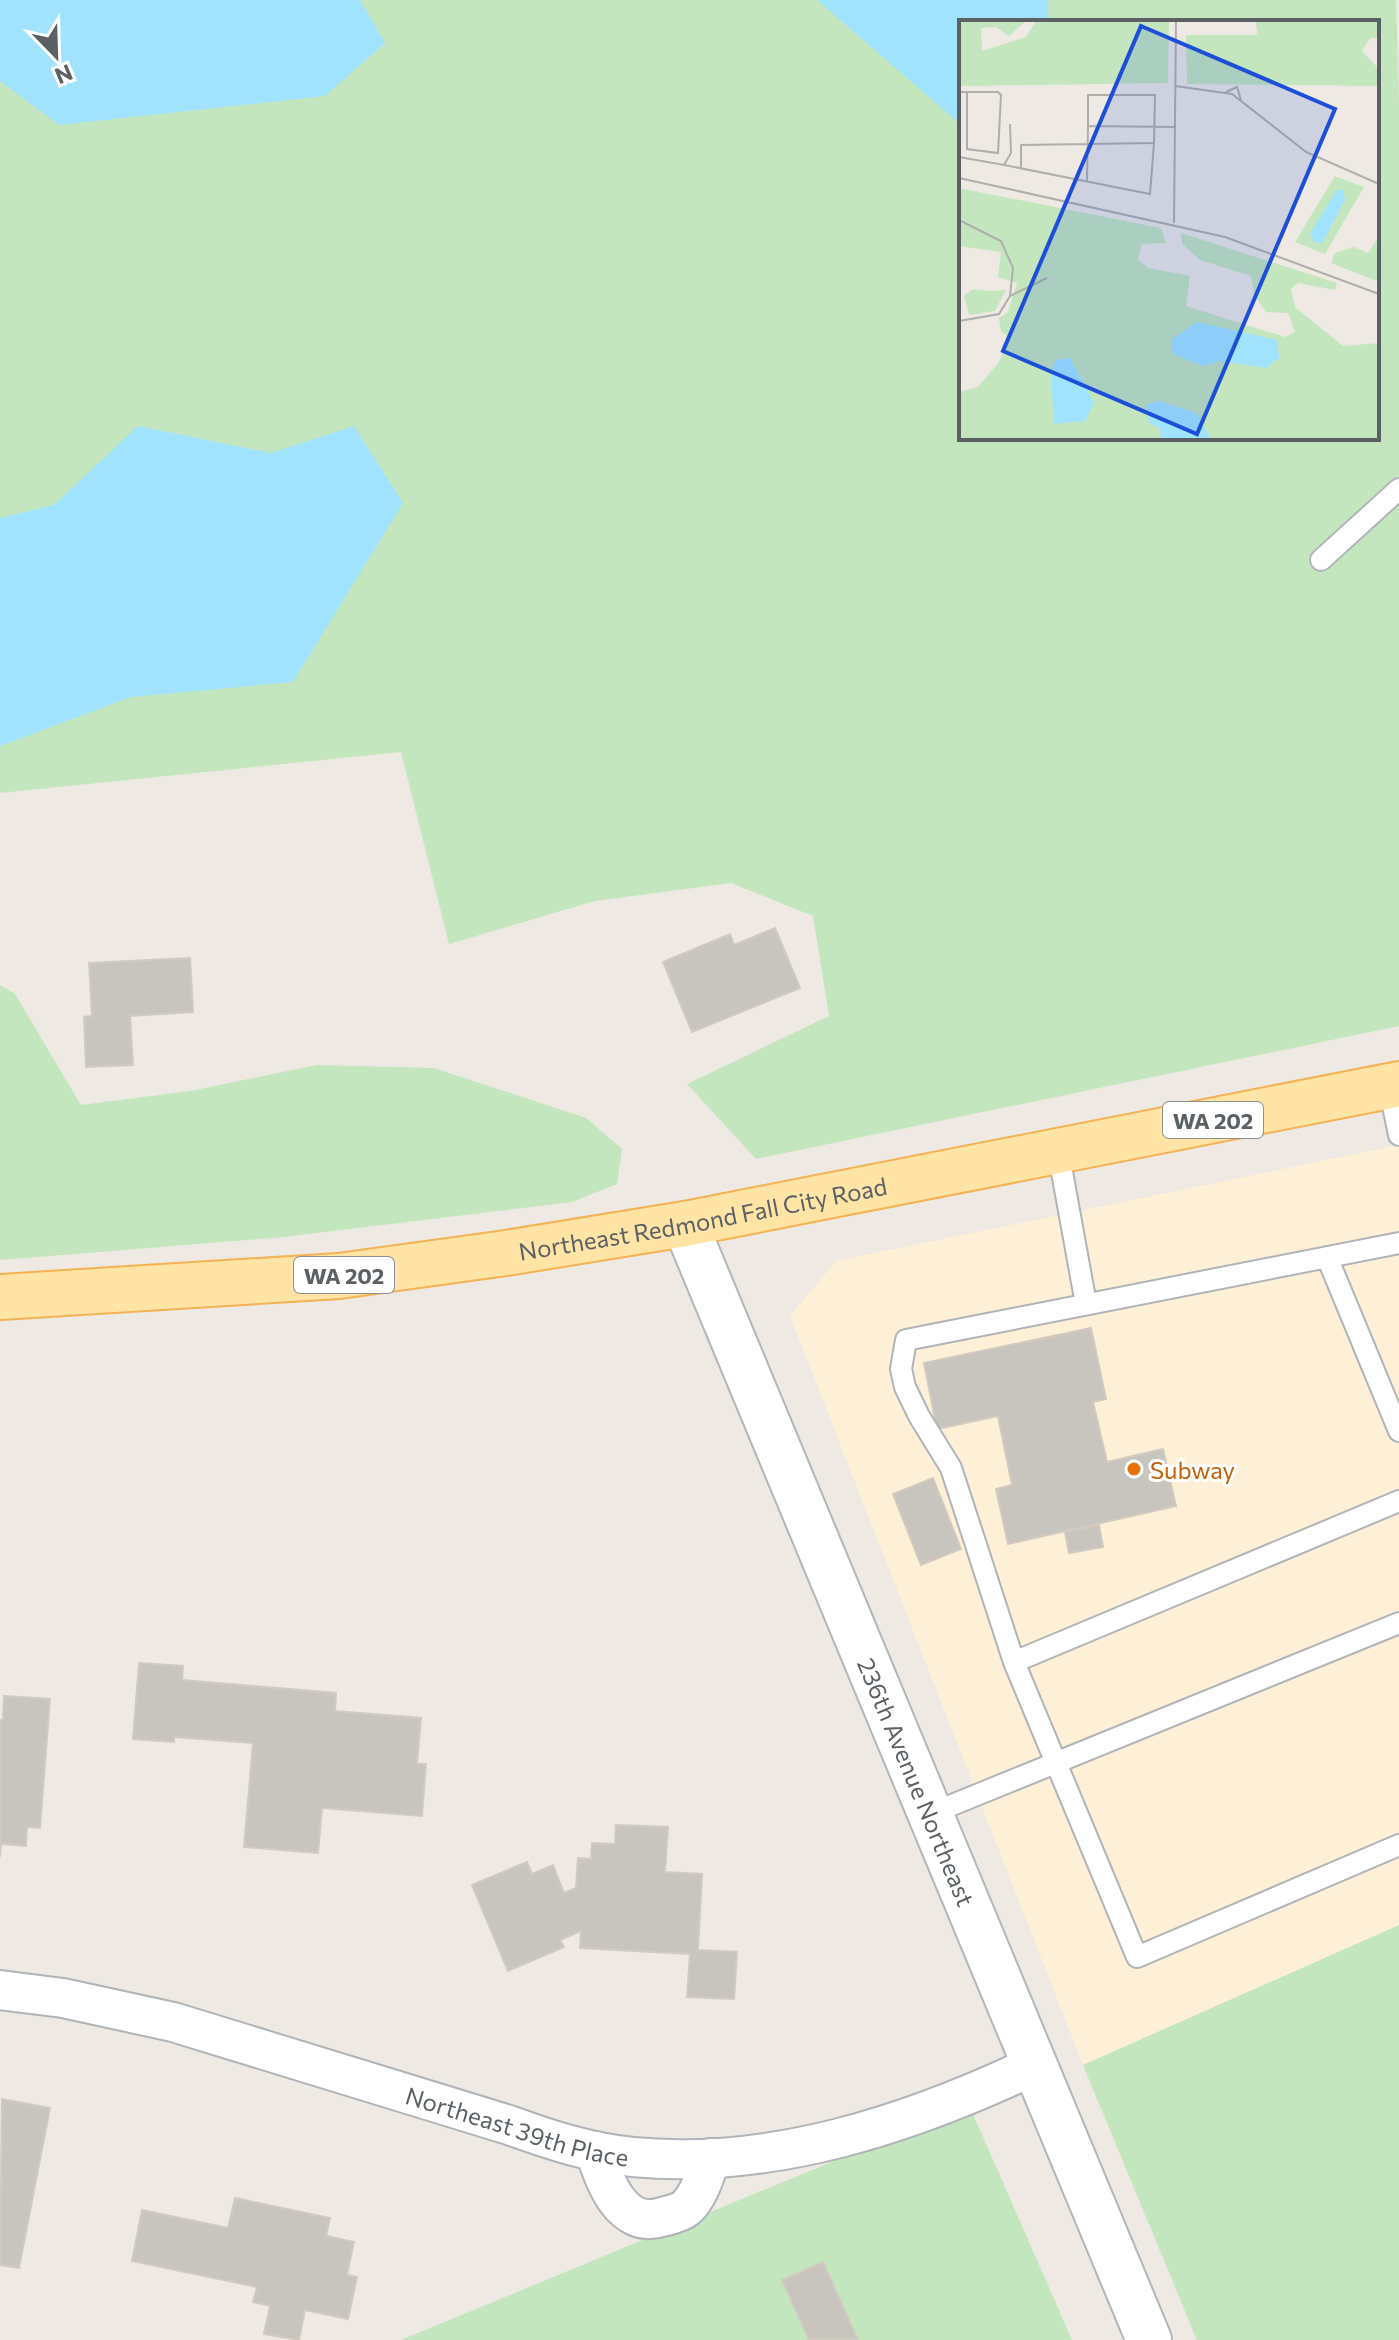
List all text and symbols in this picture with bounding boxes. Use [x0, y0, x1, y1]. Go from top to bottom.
north arrow [16, 16, 96, 96]
inset map [959, 20, 1379, 440]
text: N [51, 59, 77, 91]
road number: WA 202 [1163, 1102, 1263, 1138]
street label: Northeast Redmond Fall City Road [516, 1170, 889, 1265]
road number: WA 202 [294, 1257, 394, 1293]
place label: Subway [1150, 1455, 1235, 1484]
marker: Subway [1125, 1460, 1143, 1478]
street label: 236th Avenue Northeast [852, 1653, 981, 1910]
street label: Northeast 39th Place [402, 2080, 630, 2171]

